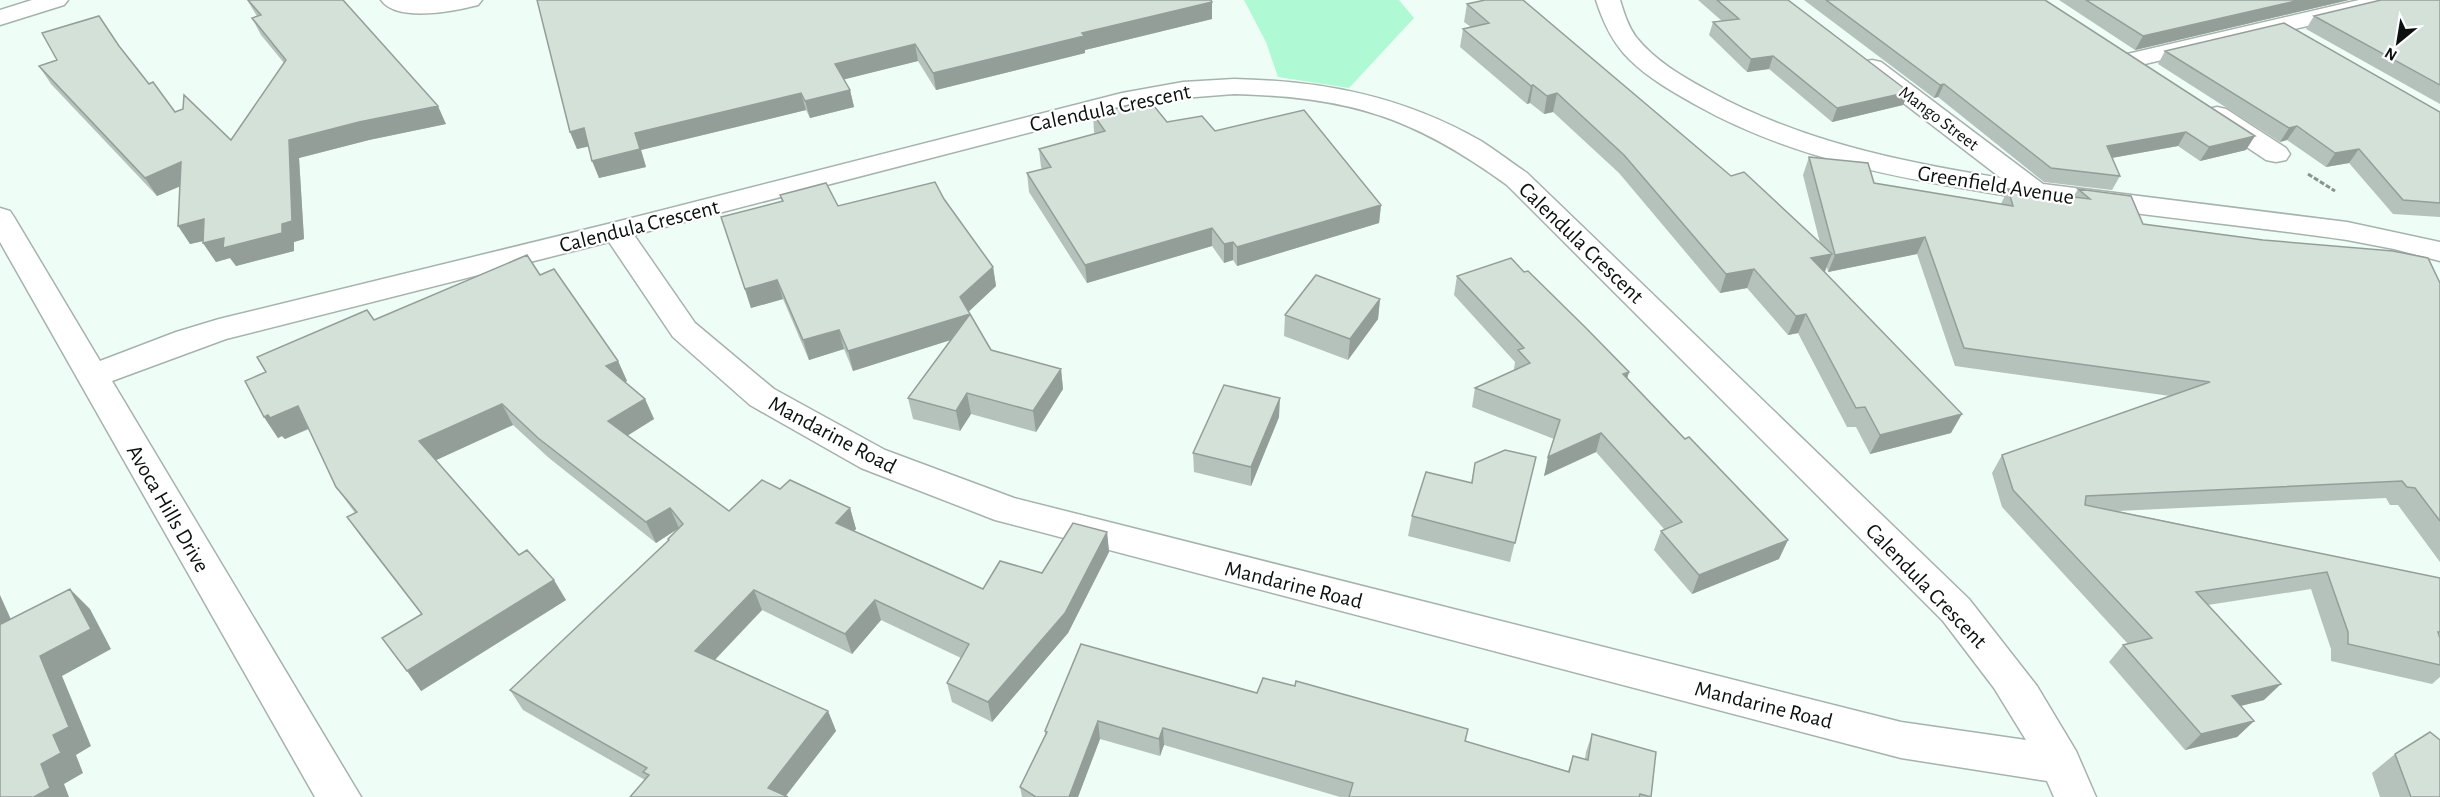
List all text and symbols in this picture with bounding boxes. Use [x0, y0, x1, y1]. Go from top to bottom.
north arrow [2368, 12, 2428, 72]
text: N [2382, 44, 2400, 64]
street label: Calendula Crescent [1028, 80, 1193, 136]
street label: Mango Street [1895, 83, 1982, 155]
street label: Greenfield Avenue [1916, 162, 2076, 208]
street label: Calendula Crescent [1515, 178, 1648, 308]
street label: Calendula Crescent [557, 195, 721, 256]
street label: Mandarine Road [765, 392, 900, 478]
street label: Avoca Hills Drive [123, 441, 213, 576]
street label: Calendula Crescent [1861, 519, 1991, 652]
street label: Mandarine Road [1223, 557, 1365, 613]
street label: Mandarine Road [1693, 677, 1835, 733]

